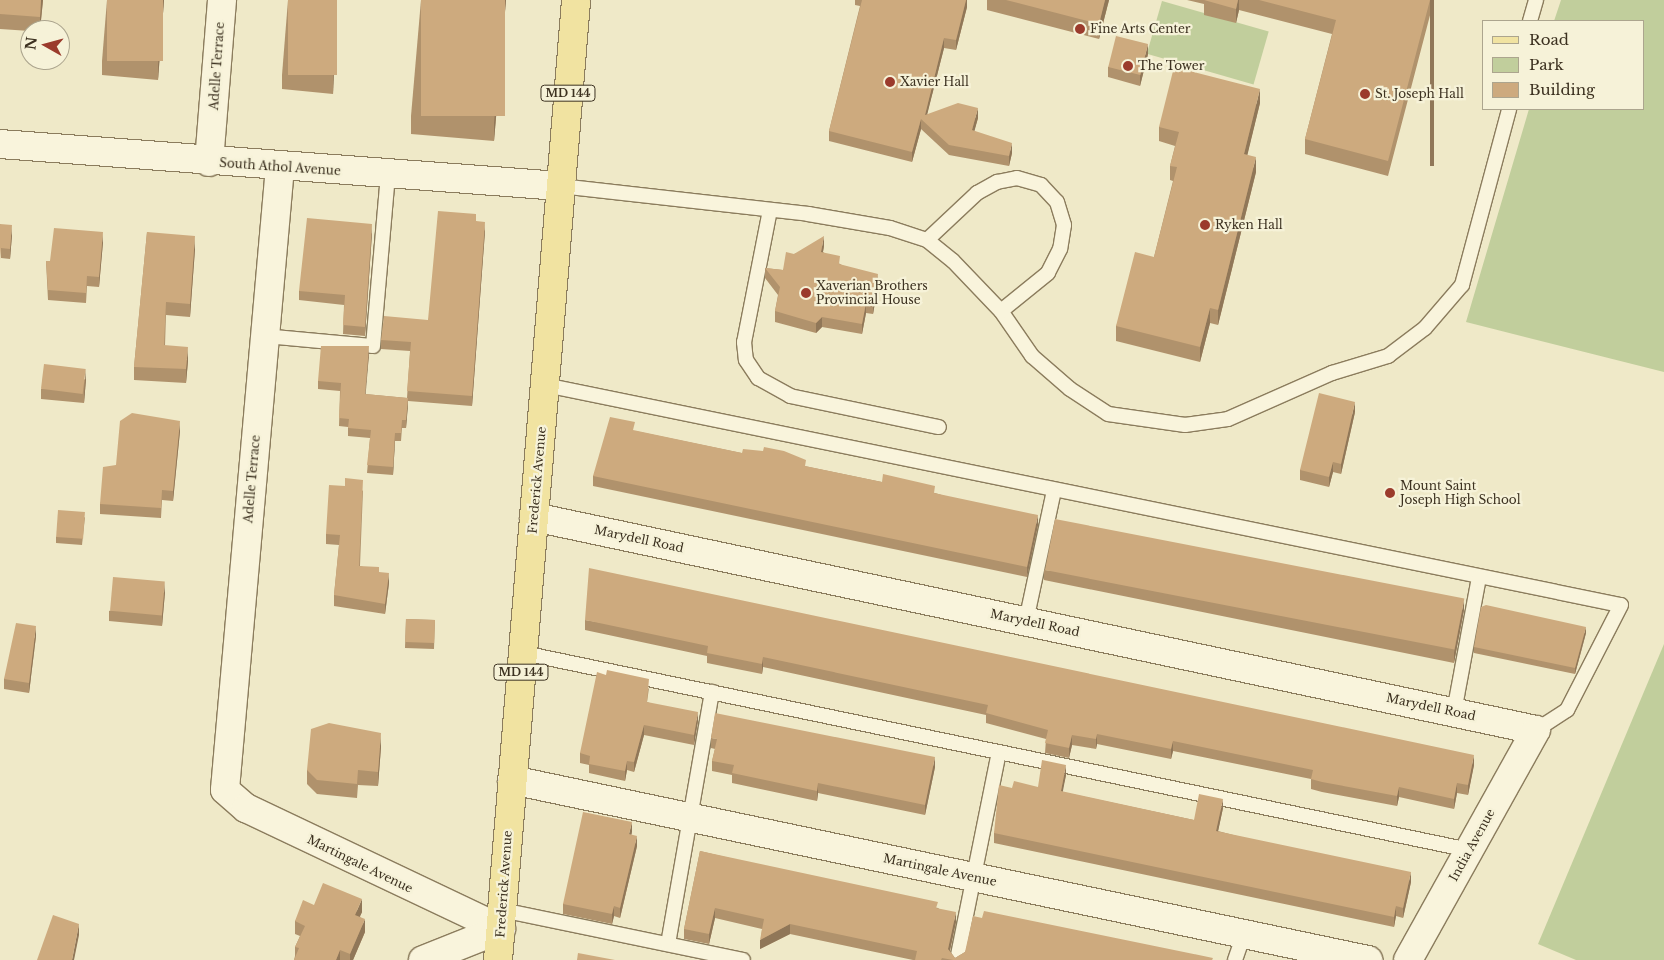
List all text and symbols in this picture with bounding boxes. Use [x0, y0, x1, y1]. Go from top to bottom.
north arrow [20, 20, 70, 70]
legend [1482, 20, 1644, 110]
street label: Adelle Terrace [207, 21, 227, 111]
place label: Fine Arts Center [1090, 22, 1191, 36]
marker: Fine Arts Center [1074, 23, 1086, 35]
text: Road [1529, 30, 1569, 49]
text: N [21, 36, 41, 51]
text: Park [1529, 55, 1564, 74]
place label: The Tower [1138, 59, 1205, 73]
marker: The Tower [1122, 60, 1134, 72]
place label: Xavier Hall [900, 75, 969, 89]
marker: Xavier Hall [884, 76, 896, 88]
text: Building [1529, 80, 1595, 99]
road number: MD 144 [539, 85, 597, 102]
place label: St. Joseph Hall [1375, 87, 1464, 101]
marker: St. Joseph Hall [1359, 88, 1371, 100]
street label: South Athol Avenue [218, 156, 342, 178]
place label: Ryken Hall [1215, 218, 1283, 232]
marker: Ryken Hall [1199, 219, 1211, 231]
place label: Xaverian Brothers Provincial House [816, 279, 928, 307]
marker: Xaverian Brothers Provincial House [800, 287, 812, 299]
street label: Frederick Avenue [525, 426, 549, 534]
street label: Adelle Terrace [241, 434, 263, 524]
place label: Mount Saint Joseph High School [1400, 479, 1521, 507]
marker: Mount Saint Joseph High School [1384, 487, 1396, 499]
street label: Marydell Road [593, 522, 685, 556]
street label: Marydell Road [989, 606, 1081, 640]
road number: MD 144 [492, 664, 550, 680]
street label: Marydell Road [1385, 690, 1477, 724]
street label: India Avenue [1446, 806, 1498, 884]
street label: Frederick Avenue [493, 830, 515, 938]
street label: Martingale Avenue [305, 832, 415, 896]
street label: Martingale Avenue [882, 851, 998, 889]

